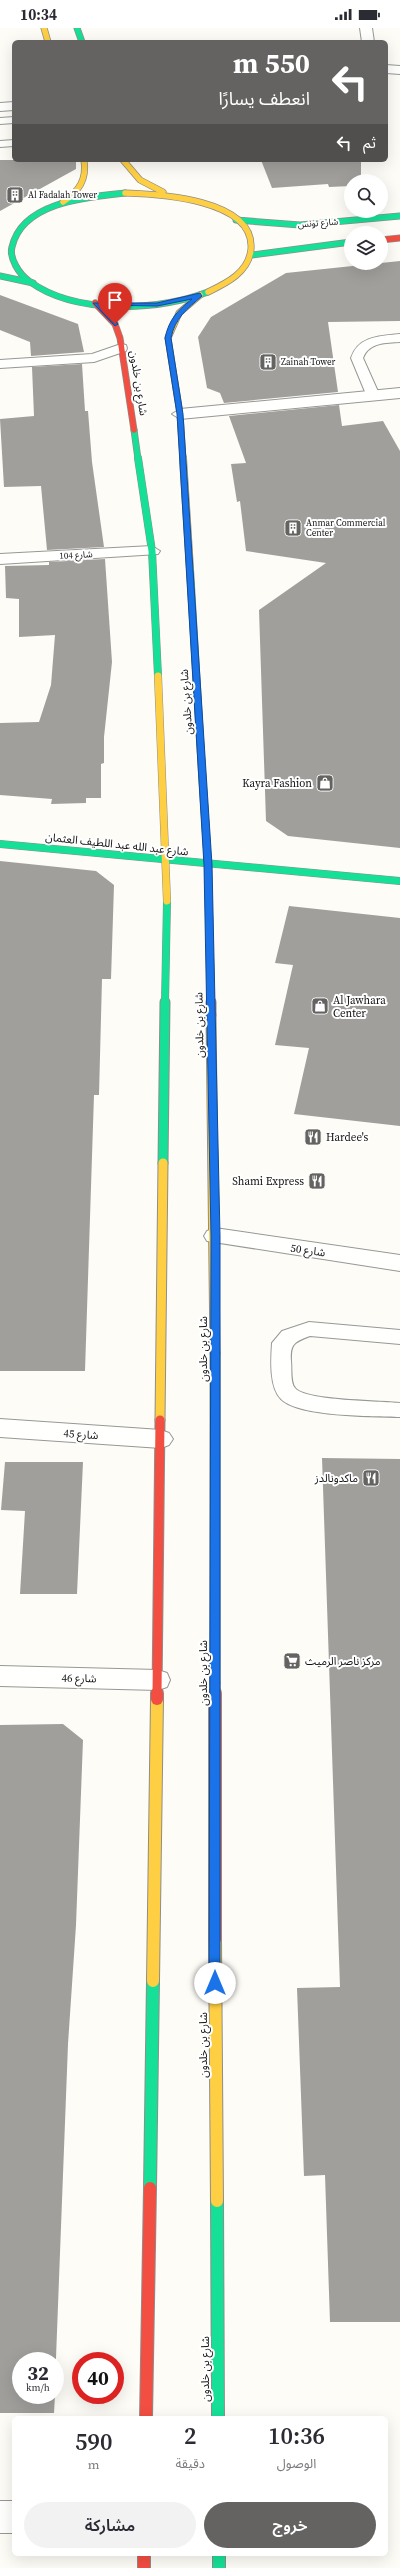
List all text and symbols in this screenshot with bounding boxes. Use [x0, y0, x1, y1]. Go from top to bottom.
text: 10:34 [20, 4, 57, 25]
text: 550 m [233, 44, 310, 82]
icon: left [324, 56, 376, 108]
text: انعطف يسارًا [218, 86, 310, 111]
icon: left [333, 132, 355, 154]
text: ثم [363, 132, 376, 153]
map controls [344, 174, 388, 270]
button: search [344, 174, 388, 218]
building icon: Al Fadalah Tower [5, 185, 25, 205]
place label: Al Fadalah Tower [28, 189, 97, 201]
street label: شارع تونس [297, 216, 339, 231]
button: layers [344, 226, 388, 270]
pin [98, 283, 132, 324]
icon: arrive [104, 289, 126, 311]
street label: شارع بن خلدون [126, 349, 151, 417]
building icon: Zainah Tower [258, 352, 278, 372]
place label: Zainah Tower [281, 356, 336, 368]
place label: Anmar Commercial Center [306, 517, 386, 539]
building icon: Anmar Commercial Center [283, 518, 303, 538]
street label: شارع 104 [59, 548, 93, 563]
street label: شارع بن خلدون [177, 668, 196, 735]
shop icon: Kayra Fashion [315, 773, 335, 793]
place label: Kayra Fashion [242, 776, 312, 791]
street label: شارع عبد الله عبد اللطيف العثمان [45, 830, 190, 860]
street label: شارع بن خلدون [191, 992, 208, 1058]
place label: Al Jawhara Center [333, 993, 386, 1021]
shop icon: Al Jawhara Center [310, 996, 330, 1016]
restaurant icon: Hardee's [303, 1127, 323, 1147]
place label: Hardee's [326, 1130, 368, 1145]
restaurant icon: Shami Express [307, 1171, 327, 1191]
place label: Shami Express [232, 1174, 304, 1189]
street label: شارع 50 [290, 1241, 327, 1260]
street label: شارع بن خلدون [196, 1316, 211, 1382]
street label: شارع 45 [63, 1426, 99, 1443]
restaurant icon: ماكدونالدز [361, 1468, 381, 1488]
place label: ماكدونالدز [314, 1471, 358, 1486]
street label: شارع بن خلدون [196, 1640, 211, 1706]
supermarket icon: مركز ناصر الرميث [282, 1651, 302, 1671]
place label: مركز ناصر الرميث [305, 1654, 381, 1669]
street label: شارع 46 [61, 1671, 97, 1686]
position arrow [194, 1962, 236, 2004]
street label: شارع بن خلدون [196, 2012, 211, 2078]
street label: شارع بن خلدون [198, 2336, 213, 2402]
speed limit sign: 40 [72, 2352, 124, 2404]
text: 32 [27, 2359, 49, 2387]
text: km/h [26, 2381, 50, 2394]
text: 2 [184, 2419, 196, 2452]
text: 10:36 [268, 2419, 325, 2452]
text: 590 [75, 2425, 112, 2458]
text: دقيقة [175, 2455, 205, 2472]
text: الوصول [277, 2455, 316, 2472]
text: m [88, 2456, 100, 2473]
button: مشاركة [24, 2502, 196, 2548]
button: خروج [204, 2502, 376, 2548]

